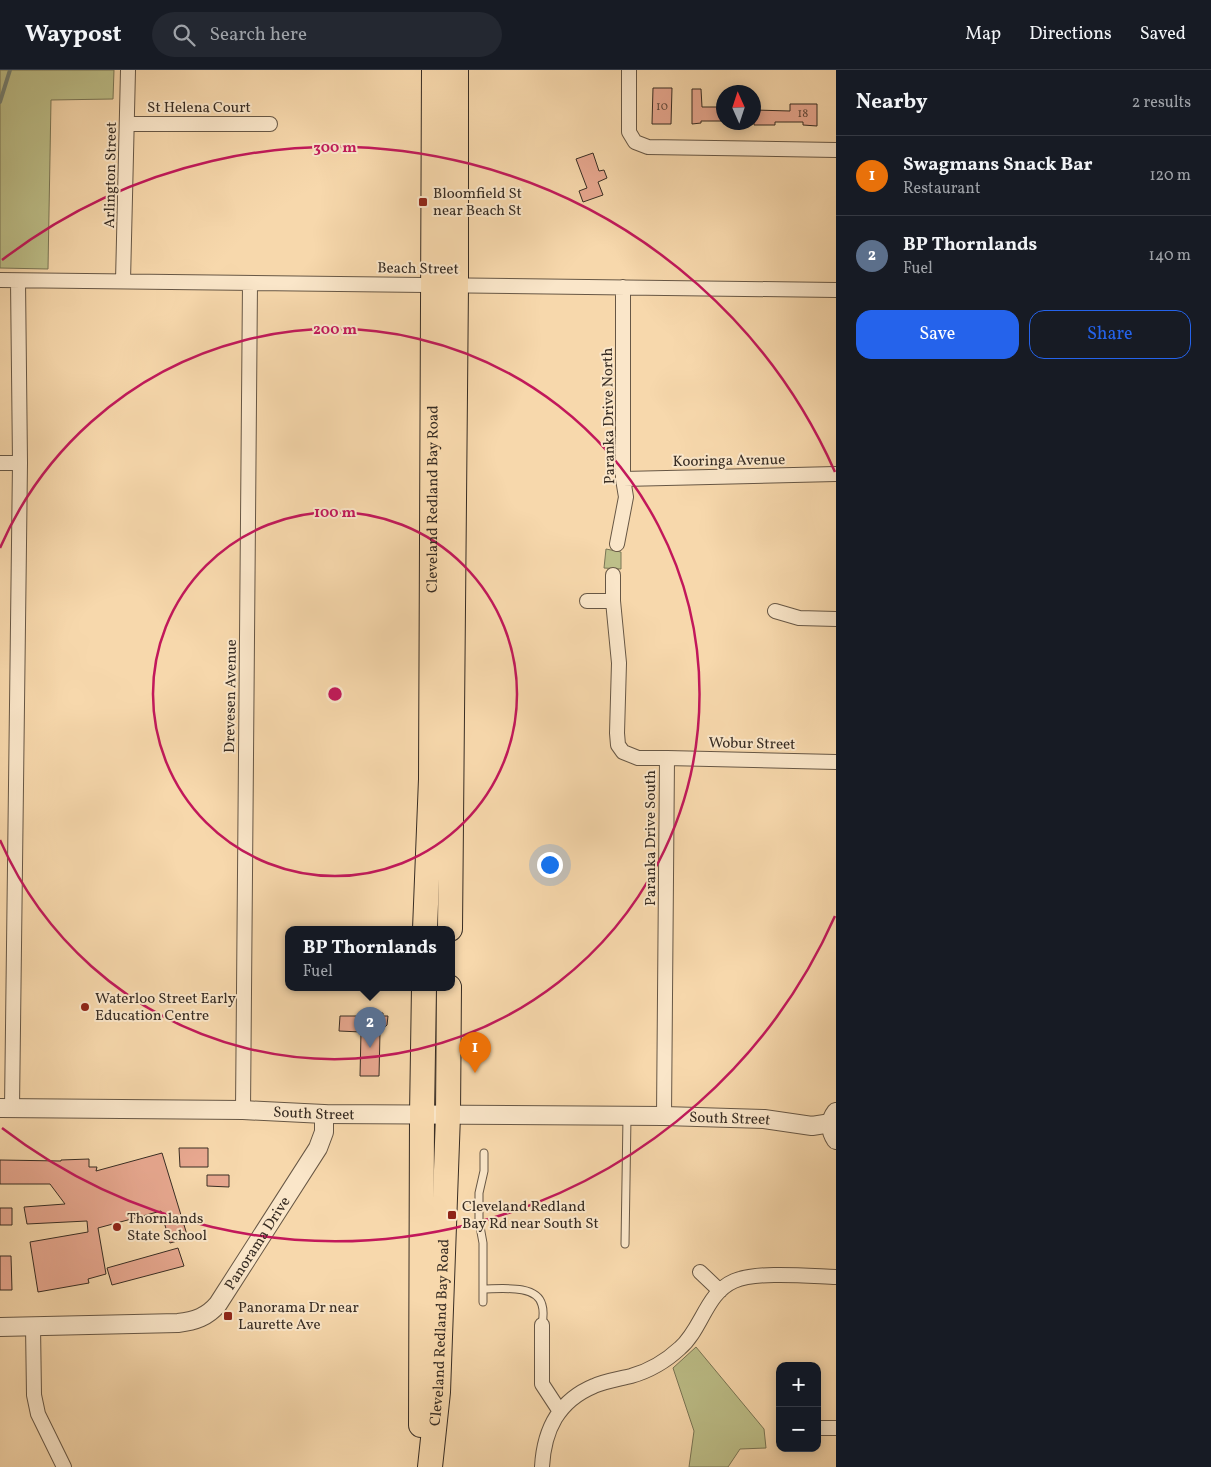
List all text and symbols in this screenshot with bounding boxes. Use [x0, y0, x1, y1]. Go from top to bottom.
search box [152, 12, 502, 57]
text: Waypost [25, 18, 122, 52]
icon: search [170, 21, 198, 49]
text: Search here [210, 22, 307, 48]
text: Map [965, 22, 1001, 47]
text: Directions [1029, 22, 1112, 47]
text: Saved [1140, 22, 1186, 47]
north arrow [716, 85, 761, 130]
text: Nearby [856, 88, 927, 117]
text: 2 results [1132, 92, 1191, 114]
street label: St Helena Court [147, 98, 251, 119]
house number: 10 [656, 99, 668, 115]
house number: 18 [798, 106, 808, 122]
street label: Arlington Street [100, 121, 123, 229]
text: 300 m [313, 138, 357, 159]
text: Swagmans Snack Bar [903, 152, 1093, 178]
text: 1 [869, 165, 875, 187]
text: 120 m [1149, 165, 1191, 187]
text: Restaurant [903, 178, 981, 200]
place label: Bloomfield St near Beach St [433, 184, 522, 222]
marker: Bloomfield St near Beach St [417, 196, 429, 208]
text: BP Thornlands [903, 232, 1037, 258]
text: 2 [868, 245, 876, 267]
text: 140 m [1149, 245, 1191, 267]
street label: Beach Street [377, 258, 459, 281]
text: Fuel [903, 258, 933, 280]
button: Save [856, 310, 1019, 359]
button: Share [1029, 310, 1191, 359]
text: 200 m [313, 320, 357, 341]
street label: Paranka Drive North [598, 347, 621, 485]
street label: Cleveland Redland Bay Road [423, 405, 445, 593]
street label: Kooringa Avenue [673, 450, 785, 473]
text: 100 m [314, 503, 357, 524]
street label: Drevesen Avenue [220, 639, 243, 753]
centre of rings [326, 685, 344, 703]
street label: Wobur Street [708, 733, 796, 756]
street label: Paranka Drive South [641, 770, 662, 906]
your location [537, 852, 563, 878]
popup [285, 926, 455, 991]
text: BP Thornlands [303, 935, 437, 961]
text: Fuel [303, 961, 333, 983]
place label: Waterloo Street Early Education Centre [95, 989, 236, 1027]
marker: Waterloo Street Early Education Centre [79, 1001, 91, 1013]
pin: 2 [354, 1007, 386, 1048]
pin: 1 [459, 1032, 491, 1073]
street label: South Street [273, 1103, 355, 1126]
street label: South Street [689, 1108, 772, 1132]
street label: Panorama Drive [221, 1193, 296, 1295]
place label: Cleveland Redland Bay Rd near South St [462, 1197, 599, 1235]
place label: Thornlands State School [127, 1209, 207, 1247]
marker: Cleveland Redland Bay Rd near South St [446, 1209, 458, 1221]
marker: Thornlands State School [111, 1221, 123, 1233]
street label: Cleveland Redland Bay Road [425, 1238, 456, 1427]
place label: Panorama Dr near Laurette Ave [238, 1298, 359, 1336]
marker: Panorama Dr near Laurette Ave [222, 1310, 234, 1322]
map controls [776, 1362, 821, 1452]
button: + [776, 1362, 821, 1407]
button: − [776, 1407, 821, 1452]

